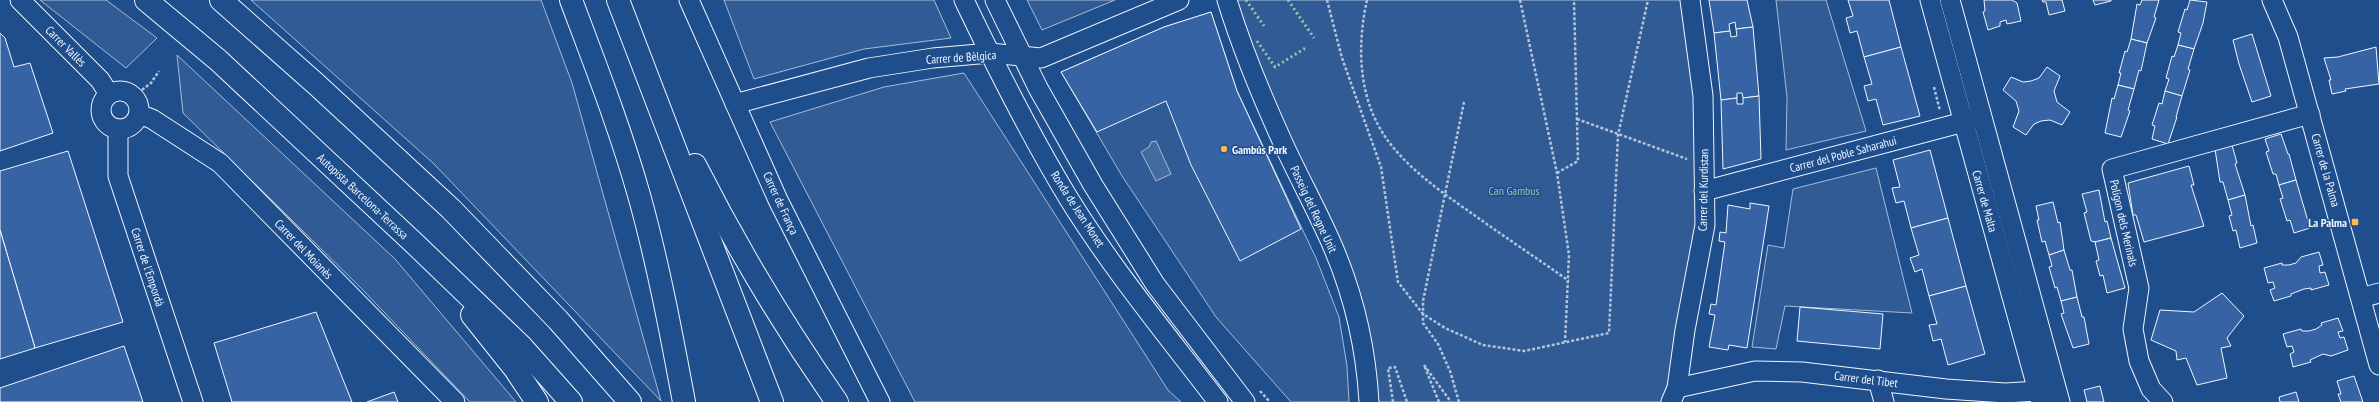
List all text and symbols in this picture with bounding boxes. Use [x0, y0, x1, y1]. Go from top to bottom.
street label: Carrer Vallès [42, 22, 90, 70]
street label: Carrer de Bèlgica [925, 47, 997, 67]
street label: Carrer de la Palma [2308, 132, 2344, 209]
street label: Carrer del Poble Saharahui [1788, 133, 1898, 175]
place label: Gambús Park [1232, 142, 1287, 157]
marker: Gambús Park [1219, 144, 1229, 154]
street label: Carrer del Kurdistan [1695, 149, 1711, 231]
street label: Autopista Barcelona-Terrassa [314, 150, 412, 242]
street label: Passeig del Regne Unit [1287, 163, 1341, 256]
street label: Ronda de Jean Monet [1048, 168, 1109, 250]
street label: Carrer de Malta [1969, 168, 2001, 234]
street label: Carrer de França [760, 169, 802, 237]
street label: Polígon dels Merinals [2107, 178, 2141, 268]
park label: Can Gambus [1489, 183, 1539, 198]
place label: La Palma [2308, 215, 2347, 230]
street label: Carrer del Moianès [272, 216, 336, 282]
marker: La Palma [2350, 217, 2360, 227]
street label: Carrer de l'Empordà [128, 226, 168, 308]
street label: Carrer del Tibet [1833, 368, 1899, 390]

